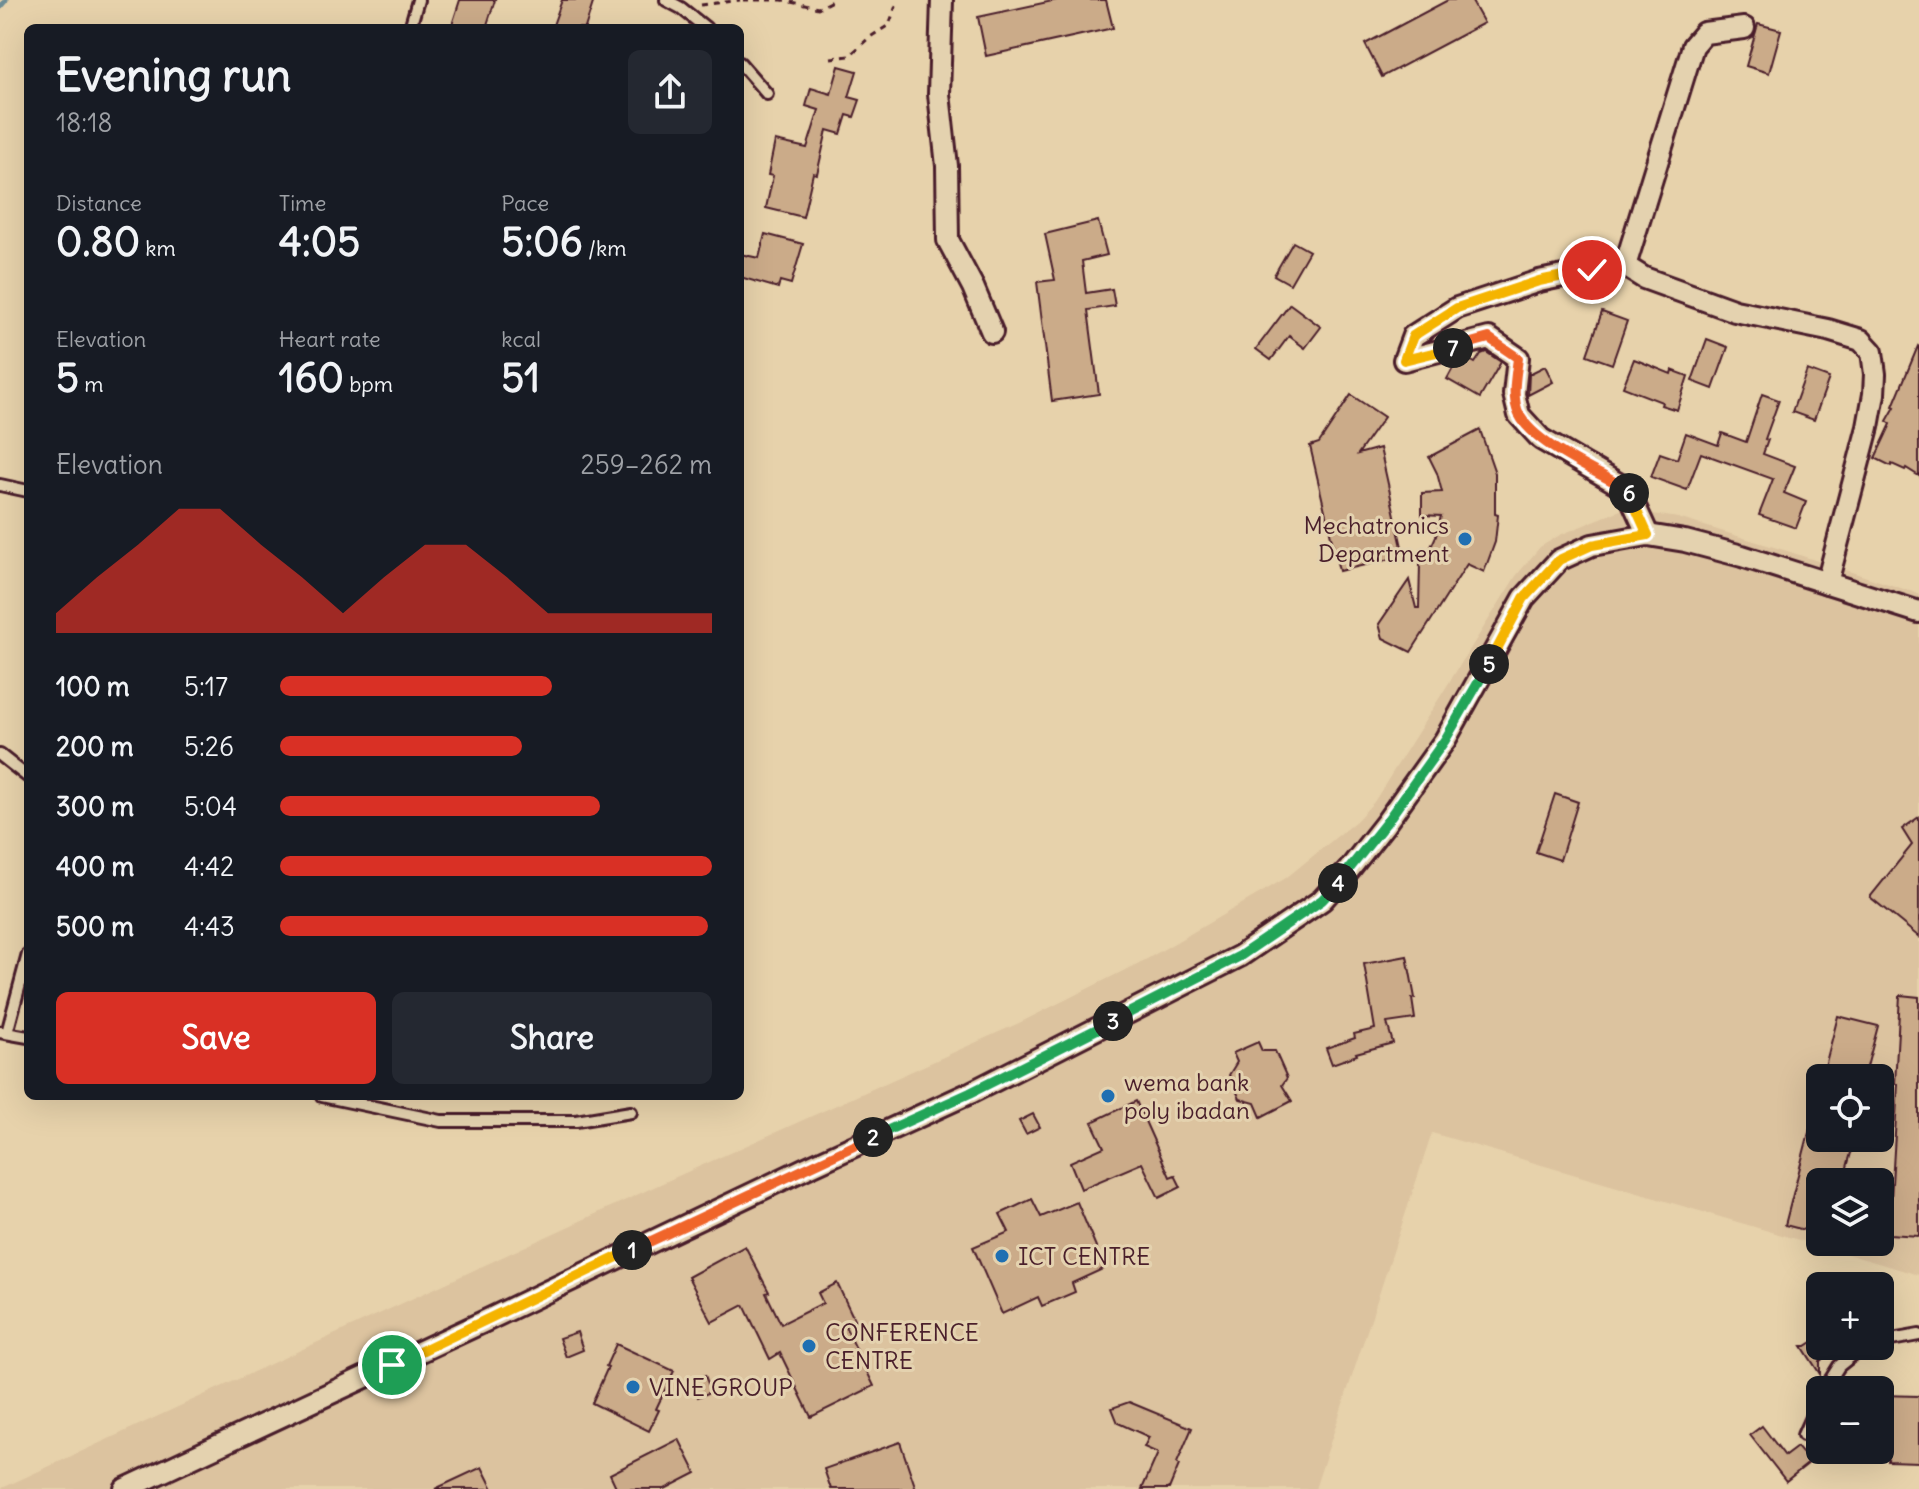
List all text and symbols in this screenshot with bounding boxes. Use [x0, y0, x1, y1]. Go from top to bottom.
text: Evening run [56, 48, 291, 103]
button: share [628, 50, 712, 134]
text: 18:18 [56, 106, 112, 139]
text: Distance [56, 189, 142, 217]
text: Time [279, 189, 326, 217]
text: Pace [501, 189, 549, 217]
text: 0.80 [56, 217, 140, 267]
text: 4:05 [279, 217, 360, 267]
text: 5:06 [501, 217, 583, 267]
text: km [140, 234, 176, 262]
text: /km [583, 234, 627, 262]
pin [1558, 236, 1626, 304]
icon: check [1570, 248, 1614, 292]
text: Elevation [56, 325, 146, 353]
text: Heart rate [279, 325, 381, 353]
text: kcal [501, 325, 541, 353]
pin: 7 [1433, 328, 1473, 368]
text: 7 [1448, 334, 1458, 362]
text: 5 [56, 353, 79, 403]
text: 160 [279, 353, 344, 403]
text: 51 [501, 353, 540, 403]
text: m [79, 370, 104, 398]
text: bpm [344, 370, 393, 398]
text: Elevation [56, 448, 163, 481]
text: 259–262 m [581, 448, 712, 481]
pin: 6 [1609, 473, 1649, 513]
text: 6 [1623, 479, 1635, 507]
place label: Mechatronics Department [1304, 510, 1449, 568]
marker: Mechatronics Department [1456, 530, 1474, 548]
pin: 5 [1469, 644, 1509, 684]
text: 5 [1483, 650, 1495, 678]
text: 100 m [56, 670, 130, 703]
text: 5:17 [184, 670, 228, 703]
text: 200 m [56, 730, 133, 763]
text: 5:26 [184, 730, 234, 763]
text: 300 m [56, 790, 134, 823]
text: 5:04 [184, 790, 237, 823]
text: 400 m [56, 850, 134, 883]
text: 4:42 [184, 850, 234, 883]
pin: 4 [1318, 863, 1358, 903]
text: 4 [1332, 869, 1344, 897]
text: 500 m [56, 910, 134, 943]
text: 4:43 [184, 910, 235, 943]
button: Save [56, 992, 376, 1084]
button: Share [392, 992, 712, 1084]
pin: 3 [1093, 1001, 1133, 1041]
text: 3 [1107, 1007, 1119, 1035]
map controls [1806, 1064, 1894, 1464]
button: locate [1806, 1064, 1894, 1152]
place label: wema bank poly ibadan [1124, 1067, 1250, 1125]
marker: wema bank poly ibadan [1099, 1087, 1117, 1105]
pin: 2 [853, 1117, 893, 1157]
text: 2 [867, 1123, 879, 1151]
button: layers [1806, 1168, 1894, 1256]
pin: 1 [612, 1230, 652, 1270]
text: 1 [628, 1236, 636, 1264]
place label: ICT CENTRE [1018, 1241, 1150, 1271]
marker: ICT CENTRE [993, 1247, 1011, 1265]
button: + [1806, 1272, 1894, 1360]
place label: CONFERENCE CENTRE [825, 1317, 979, 1375]
pin [358, 1331, 426, 1399]
marker: CONFERENCE CENTRE [800, 1337, 818, 1355]
icon: arrive [370, 1343, 414, 1387]
place label: VINE GROUP [649, 1372, 793, 1402]
button: − [1806, 1376, 1894, 1464]
marker: VINE GROUP [624, 1378, 642, 1396]

